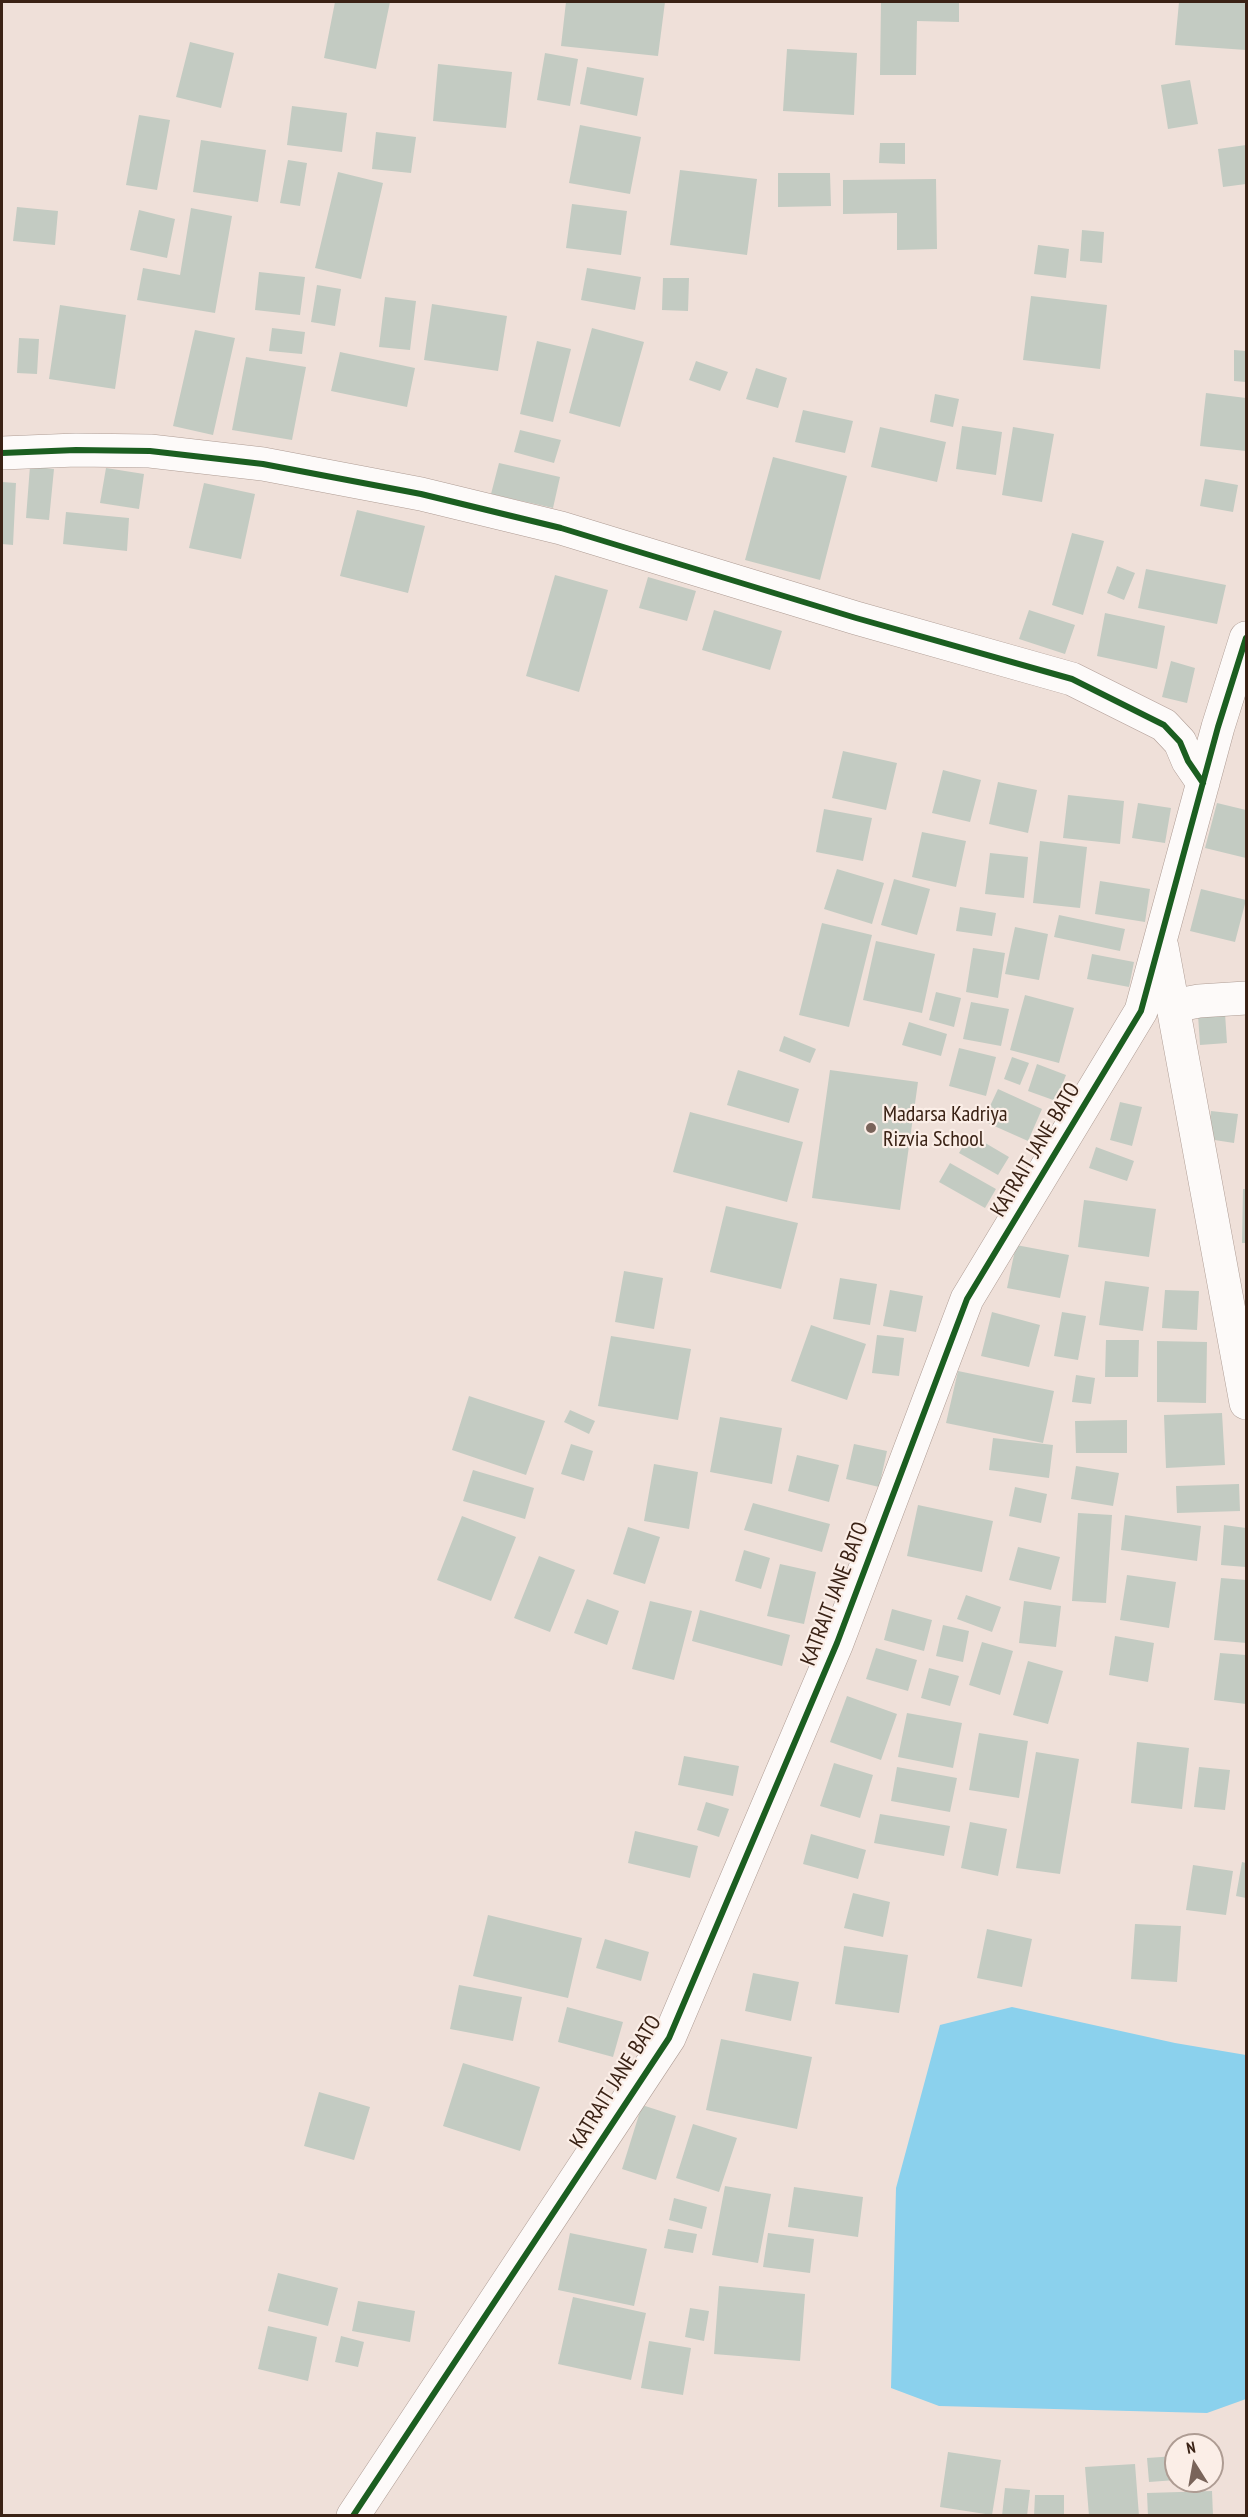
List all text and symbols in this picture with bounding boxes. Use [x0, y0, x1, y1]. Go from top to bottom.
street label: KATRAIT JANE BATO [986, 1078, 1086, 1222]
place label: Madarsa Kadriya Rizvia School [883, 1102, 1008, 1154]
marker: Madarsa Kadriya Rizvia School [864, 1121, 878, 1135]
street label: KATRAIT JANE BATO [795, 1518, 875, 1670]
street label: KATRAIT JANE BATO [565, 2011, 667, 2153]
north arrow [1164, 2433, 1224, 2493]
text: N [1185, 2437, 1197, 2458]

